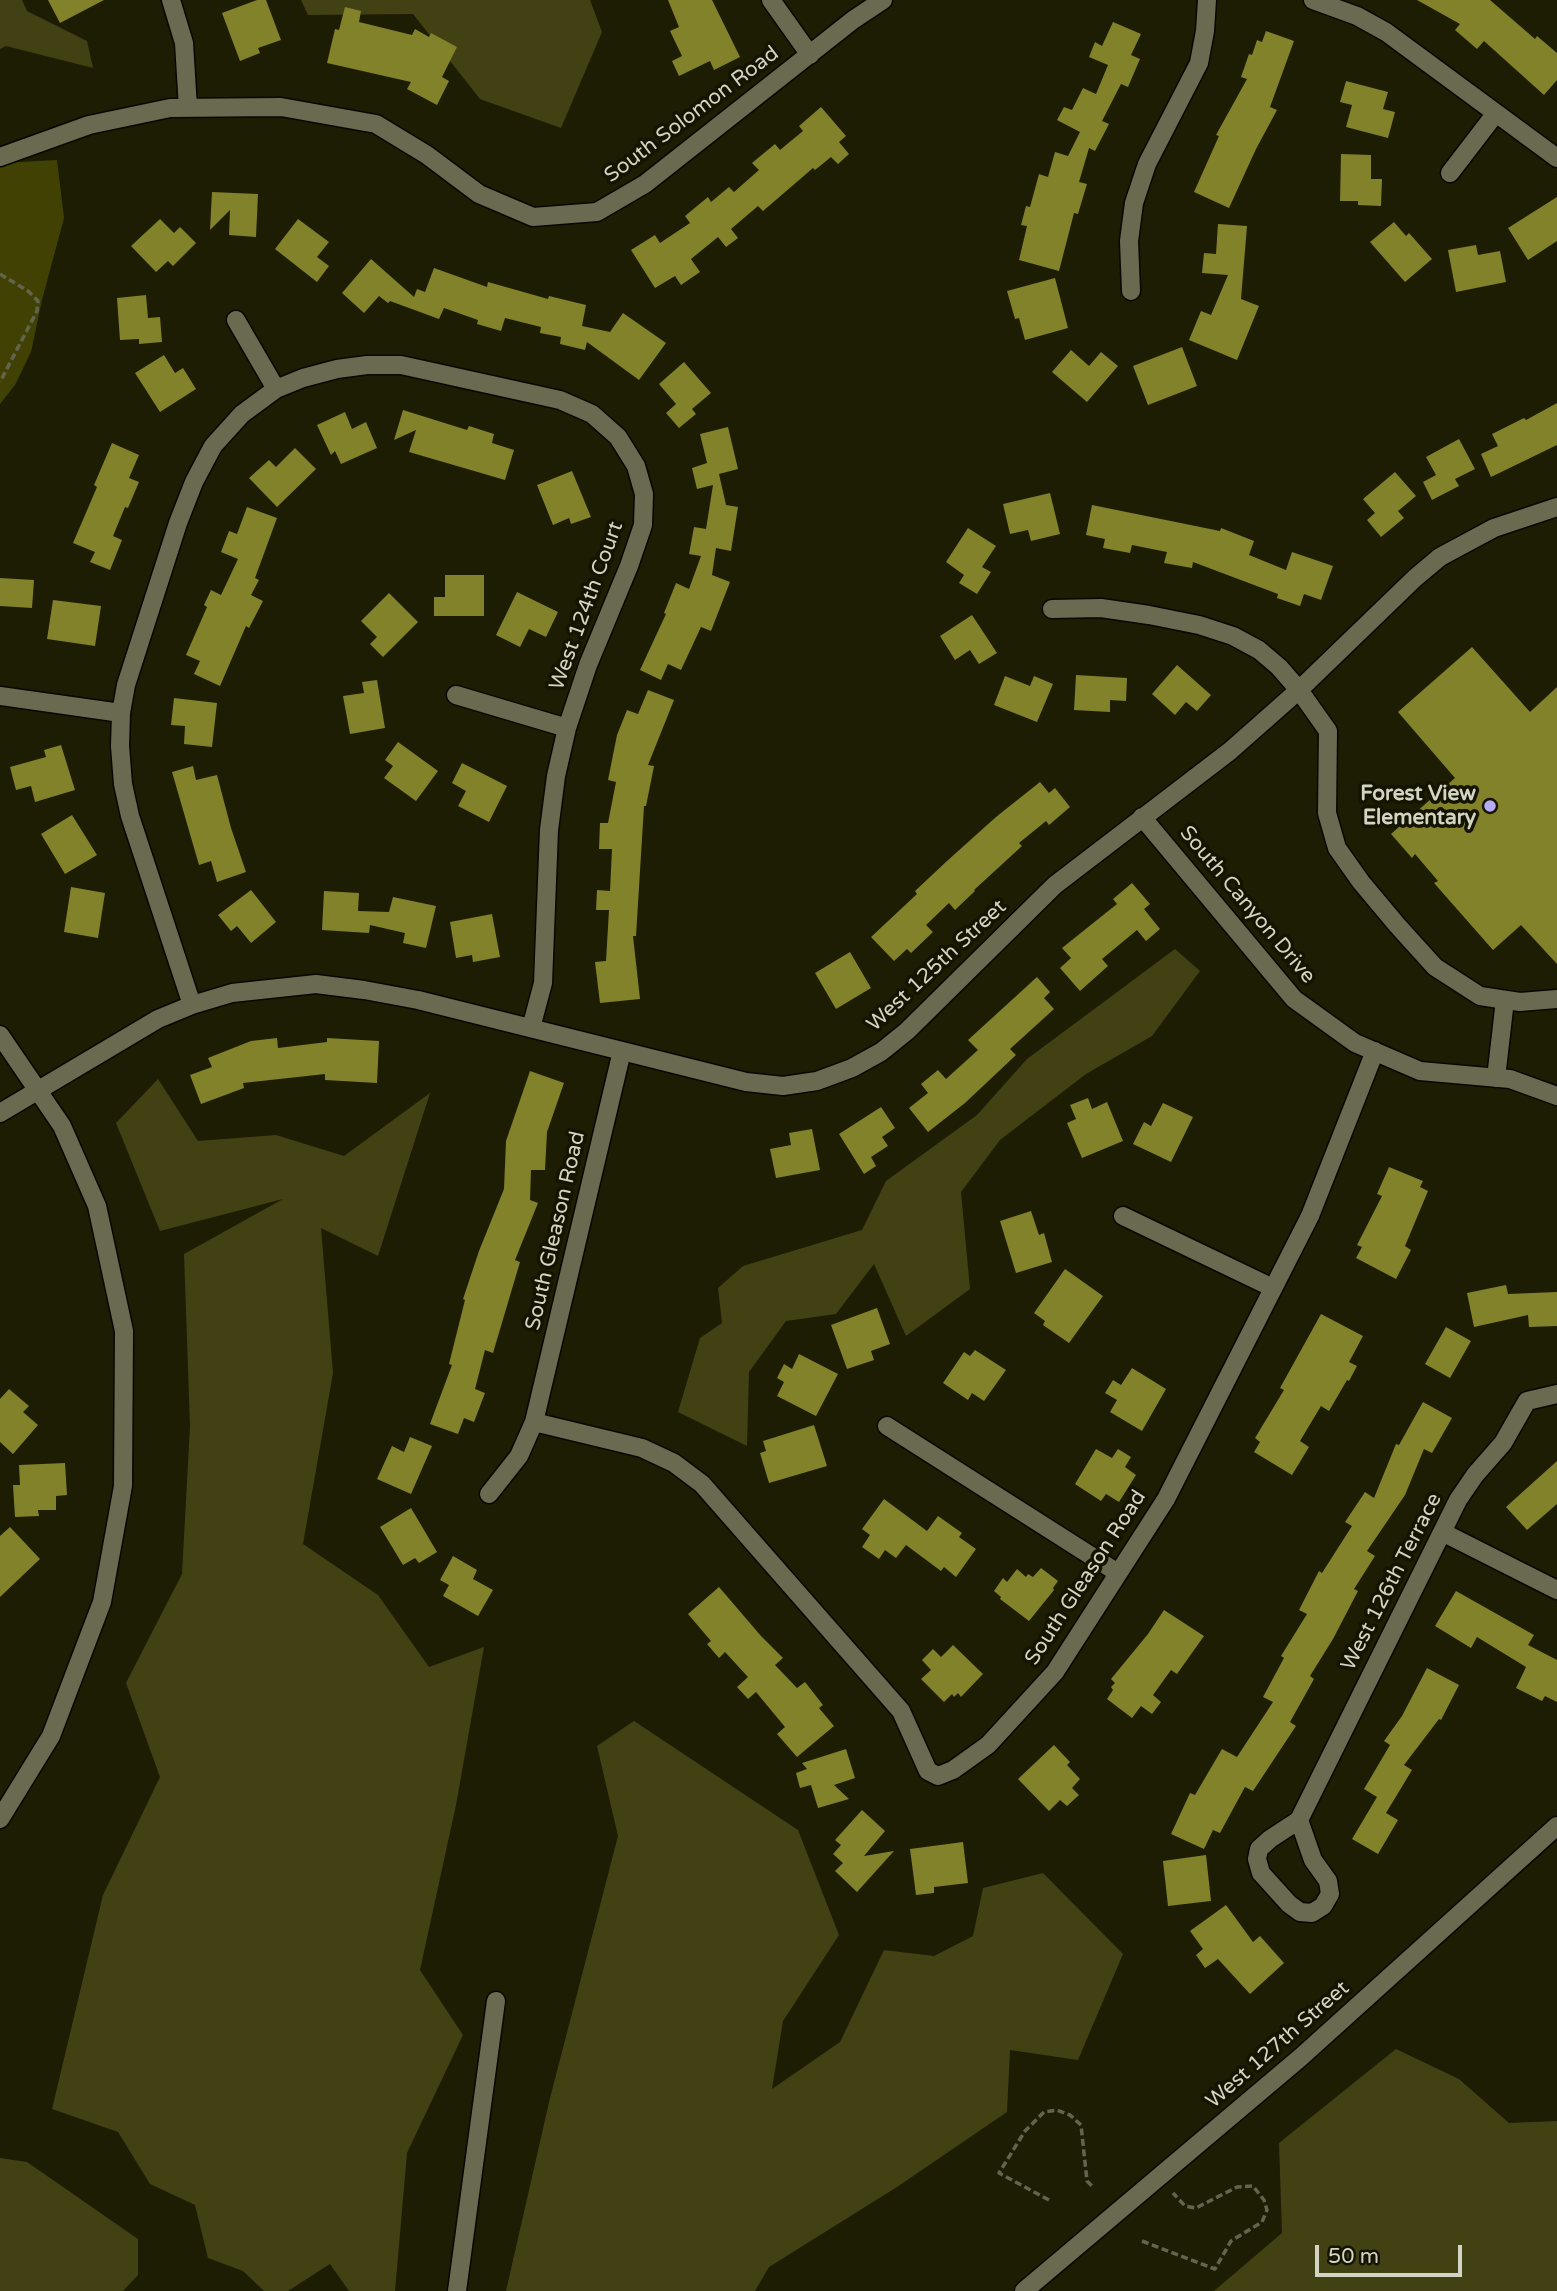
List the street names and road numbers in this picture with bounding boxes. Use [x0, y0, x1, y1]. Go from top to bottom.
street label: South Solomon Road [600, 41, 784, 189]
street label: West 124th Court [545, 518, 629, 694]
street label: South Canyon Drive [1174, 821, 1320, 989]
street label: West 125th Street [862, 895, 1012, 1037]
street label: South Gleason Road [521, 1129, 591, 1333]
street label: South Gleason Road [1020, 1486, 1152, 1670]
street label: West 126th Terrace [1336, 1489, 1448, 1675]
street label: West 127th Street [1201, 1976, 1355, 2114]

